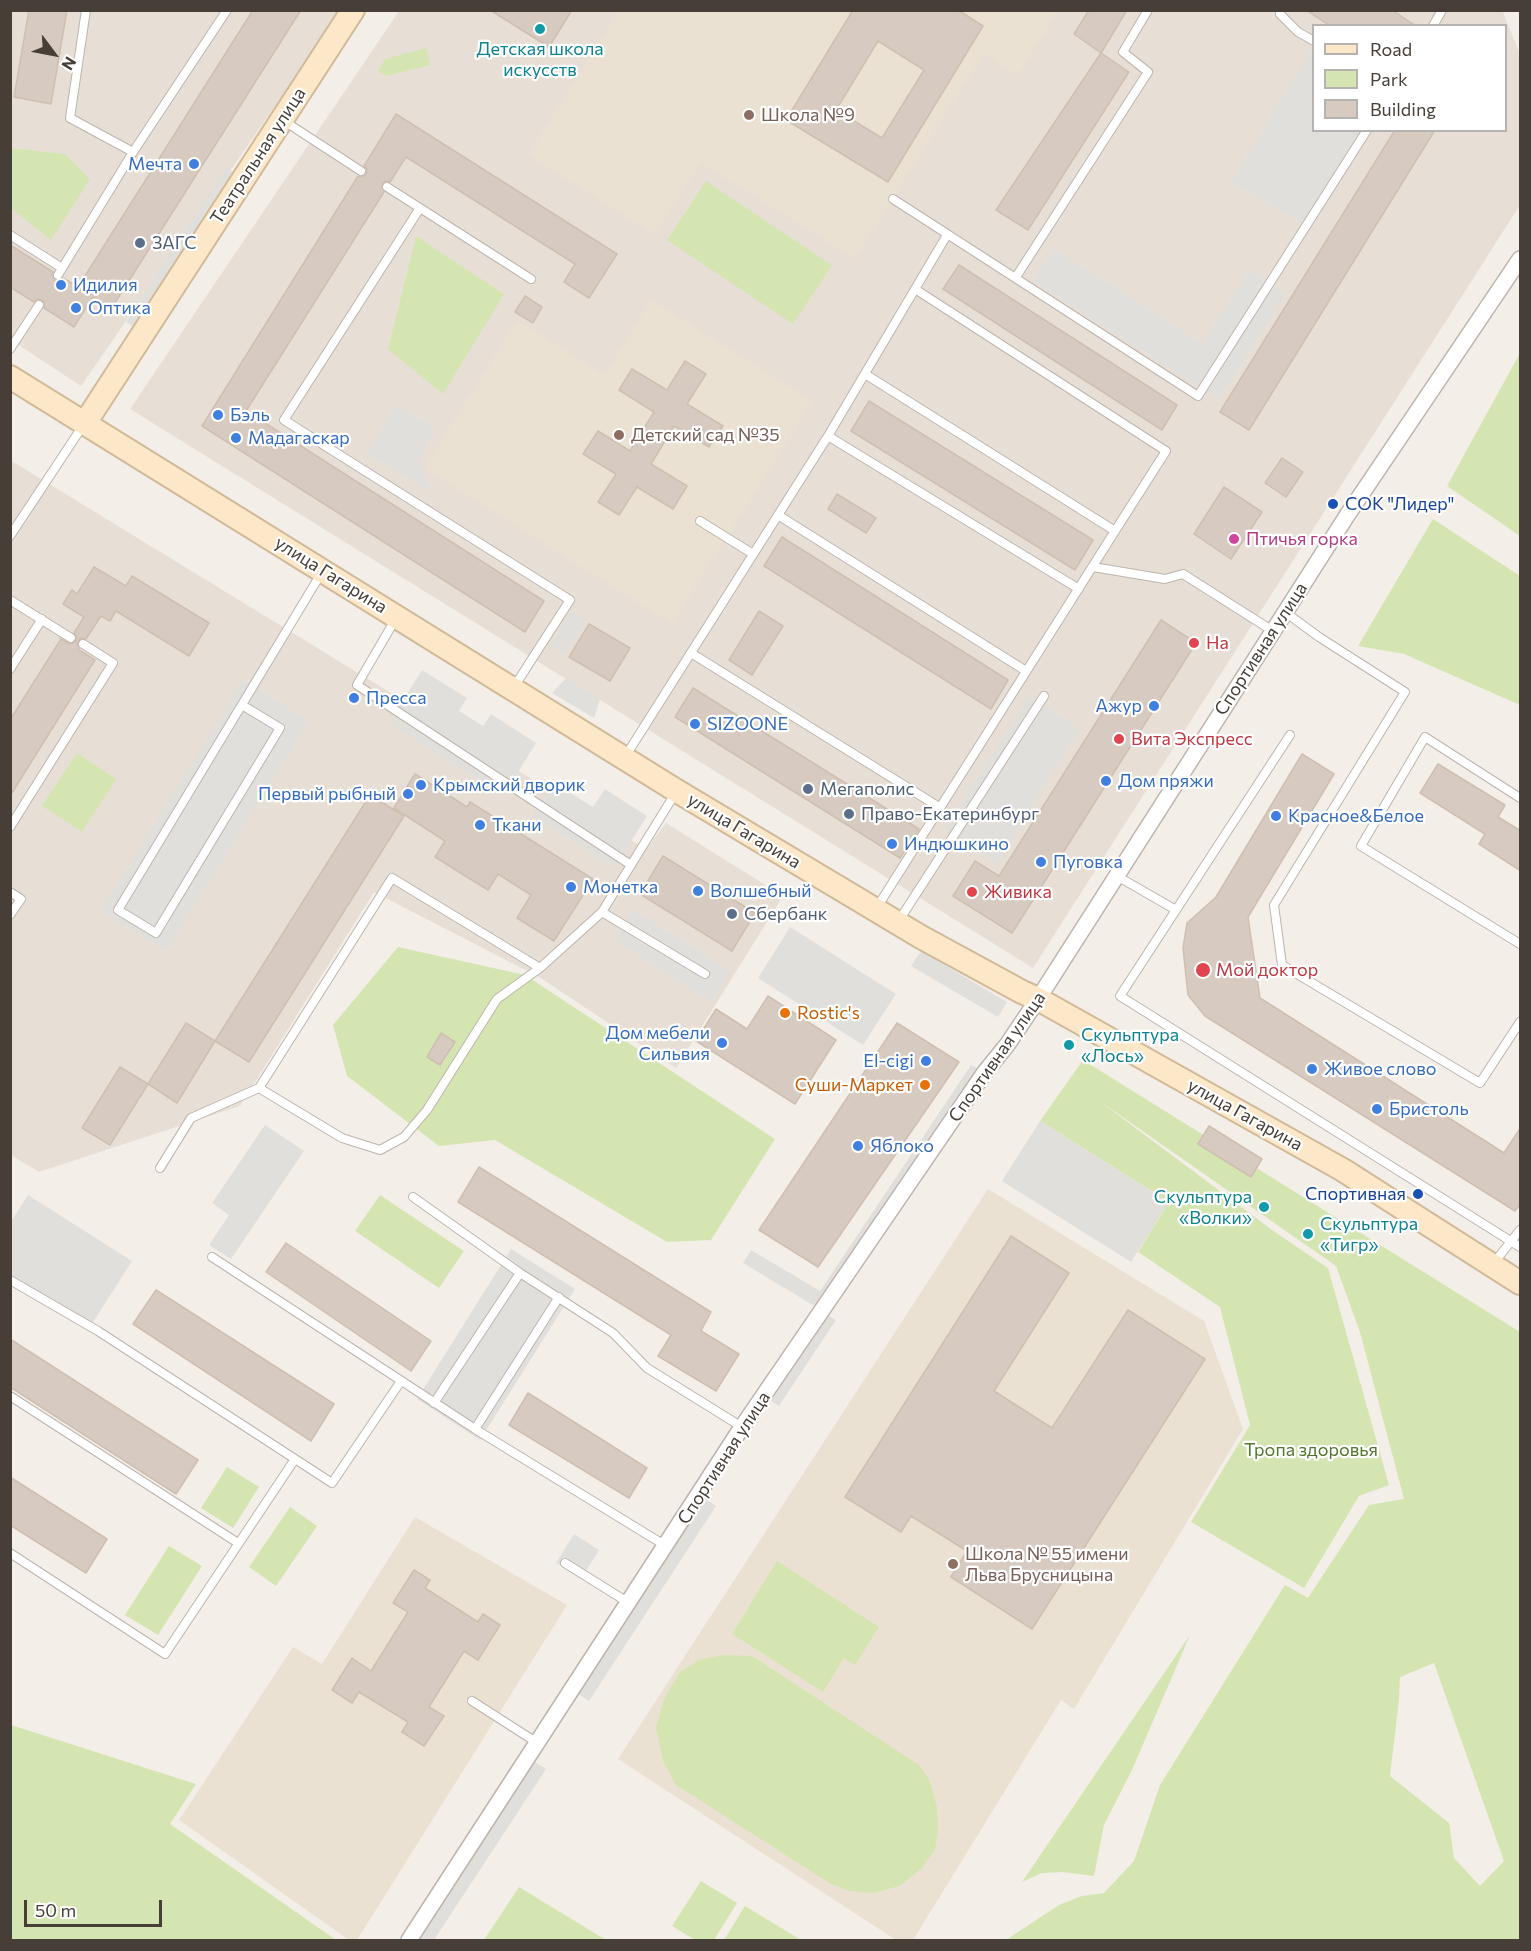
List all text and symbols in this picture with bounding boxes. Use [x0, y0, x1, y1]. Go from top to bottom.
marker: Детская школа искусств [533, 22, 547, 36]
north arrow [24, 24, 84, 84]
legend [1312, 24, 1507, 132]
place label: Детская школа искусств [476, 38, 604, 80]
text: Road [1370, 38, 1412, 60]
text: N [58, 54, 81, 74]
text: Park [1370, 68, 1408, 90]
street label: Театральная улица [206, 84, 310, 228]
text: Building [1370, 98, 1436, 120]
place label: Школа №9 [761, 104, 855, 126]
marker: Школа №9 [742, 108, 756, 122]
place label: Мечта [128, 153, 182, 175]
marker: Мечта [187, 157, 201, 171]
place label: ЗАГС [152, 232, 197, 254]
marker: ЗАГС [133, 236, 147, 250]
place label: Идилия [73, 274, 138, 296]
marker: Идилия [54, 278, 68, 292]
place label: Оптика [88, 297, 151, 319]
marker: Оптика [69, 301, 83, 315]
place label: Бэль [230, 404, 270, 426]
marker: Бэль [211, 408, 225, 422]
place label: Детский сад №35 [631, 424, 779, 446]
place label: Мадагаскар [248, 427, 350, 449]
marker: Детский сад №35 [612, 428, 626, 442]
marker: Мадагаскар [229, 431, 243, 445]
place label: СОК "Лидер" [1345, 493, 1454, 515]
marker: СОК "Лидер" [1326, 497, 1340, 511]
place label: Птичья горка [1246, 528, 1358, 550]
street label: улица Гагарина [271, 532, 391, 618]
marker: Птичья горка [1227, 532, 1241, 546]
street label: Спортивная улица [1210, 579, 1312, 719]
place label: На [1206, 632, 1229, 654]
marker: На [1187, 636, 1201, 650]
place label: Пресса [366, 687, 427, 709]
marker: Пресса [347, 691, 361, 705]
place label: Ажур [1095, 695, 1142, 717]
marker: Ажур [1147, 699, 1161, 713]
place label: SIZOONE [707, 713, 788, 735]
marker: SIZOONE [688, 717, 702, 731]
place label: Вита Экспресс [1131, 728, 1253, 750]
marker: Вита Экспресс [1112, 732, 1126, 746]
place label: Дом пряжи [1118, 770, 1214, 792]
place label: Крымский дворик [433, 774, 585, 796]
marker: Дом пряжи [1099, 774, 1113, 788]
marker: Крымский дворик [414, 778, 428, 792]
place label: Мегаполис [820, 778, 914, 800]
marker: Мегаполис [801, 782, 815, 796]
place label: Первый рыбный [258, 783, 396, 805]
marker: Первый рыбный [401, 787, 415, 801]
street label: улица Гагарина [683, 789, 805, 873]
place label: Право-Екатеринбург [861, 803, 1039, 825]
place label: Красное&Белое [1288, 805, 1424, 827]
marker: Право-Екатеринбург [842, 807, 856, 821]
marker: Красное&Белое [1269, 809, 1283, 823]
place label: Ткани [492, 814, 542, 836]
marker: Ткани [473, 818, 487, 832]
place label: Индюшкино [904, 833, 1009, 855]
marker: Индюшкино [885, 837, 899, 851]
place label: Пуговка [1053, 851, 1123, 873]
marker: Пуговка [1034, 855, 1048, 869]
place label: Монетка [583, 876, 658, 898]
marker: Монетка [564, 880, 578, 894]
place label: Волшебный [710, 880, 812, 902]
place label: Живика [984, 881, 1052, 903]
marker: Волшебный [691, 884, 705, 898]
marker: Живика [965, 885, 979, 899]
place label: Сбербанк [744, 903, 827, 925]
marker: Сбербанк [725, 907, 739, 921]
place label: Мой доктор [1216, 959, 1318, 981]
marker: Мой доктор [1194, 961, 1212, 979]
street label: Спортивная улица [944, 988, 1050, 1126]
place label: Rostic's [797, 1002, 860, 1024]
marker: Rostic's [778, 1006, 792, 1020]
place label: Дом мебели Сильвия [606, 1022, 710, 1064]
place label: Скульптура «Лось» [1081, 1024, 1179, 1066]
marker: Дом мебели Сильвия [715, 1036, 729, 1050]
marker: Скульптура «Лось» [1062, 1038, 1076, 1052]
place label: El-cigi [863, 1050, 914, 1072]
marker: El-cigi [919, 1054, 933, 1068]
place label: Живое слово [1324, 1058, 1437, 1080]
marker: Живое слово [1305, 1062, 1319, 1076]
place label: Суши-Маркет [795, 1074, 913, 1096]
street label: улица Гагарина [1184, 1074, 1306, 1156]
marker: Суши-Маркет [918, 1078, 932, 1092]
place label: Бристоль [1389, 1098, 1469, 1120]
marker: Бристоль [1370, 1102, 1384, 1116]
place label: Яблоко [870, 1135, 934, 1157]
marker: Яблоко [851, 1139, 865, 1153]
place label: Спортивная [1305, 1183, 1406, 1205]
place label: Скульптура «Волки» [1154, 1186, 1252, 1228]
marker: Спортивная [1411, 1187, 1425, 1201]
marker: Скульптура «Волки» [1257, 1200, 1271, 1214]
place label: Скульптура «Тигр» [1320, 1213, 1418, 1256]
marker: Скульптура «Тигр» [1301, 1227, 1315, 1241]
street label: Спортивная улица [673, 1388, 775, 1528]
park label: Тропа здоровья [1244, 1439, 1378, 1461]
place label: Школа № 55 имени Льва Брусницына [965, 1543, 1129, 1586]
marker: Школа № 55 имени Льва Брусницына [946, 1557, 960, 1571]
scale bar [27, 1888, 165, 1926]
text: 50 m [35, 1899, 76, 1921]

